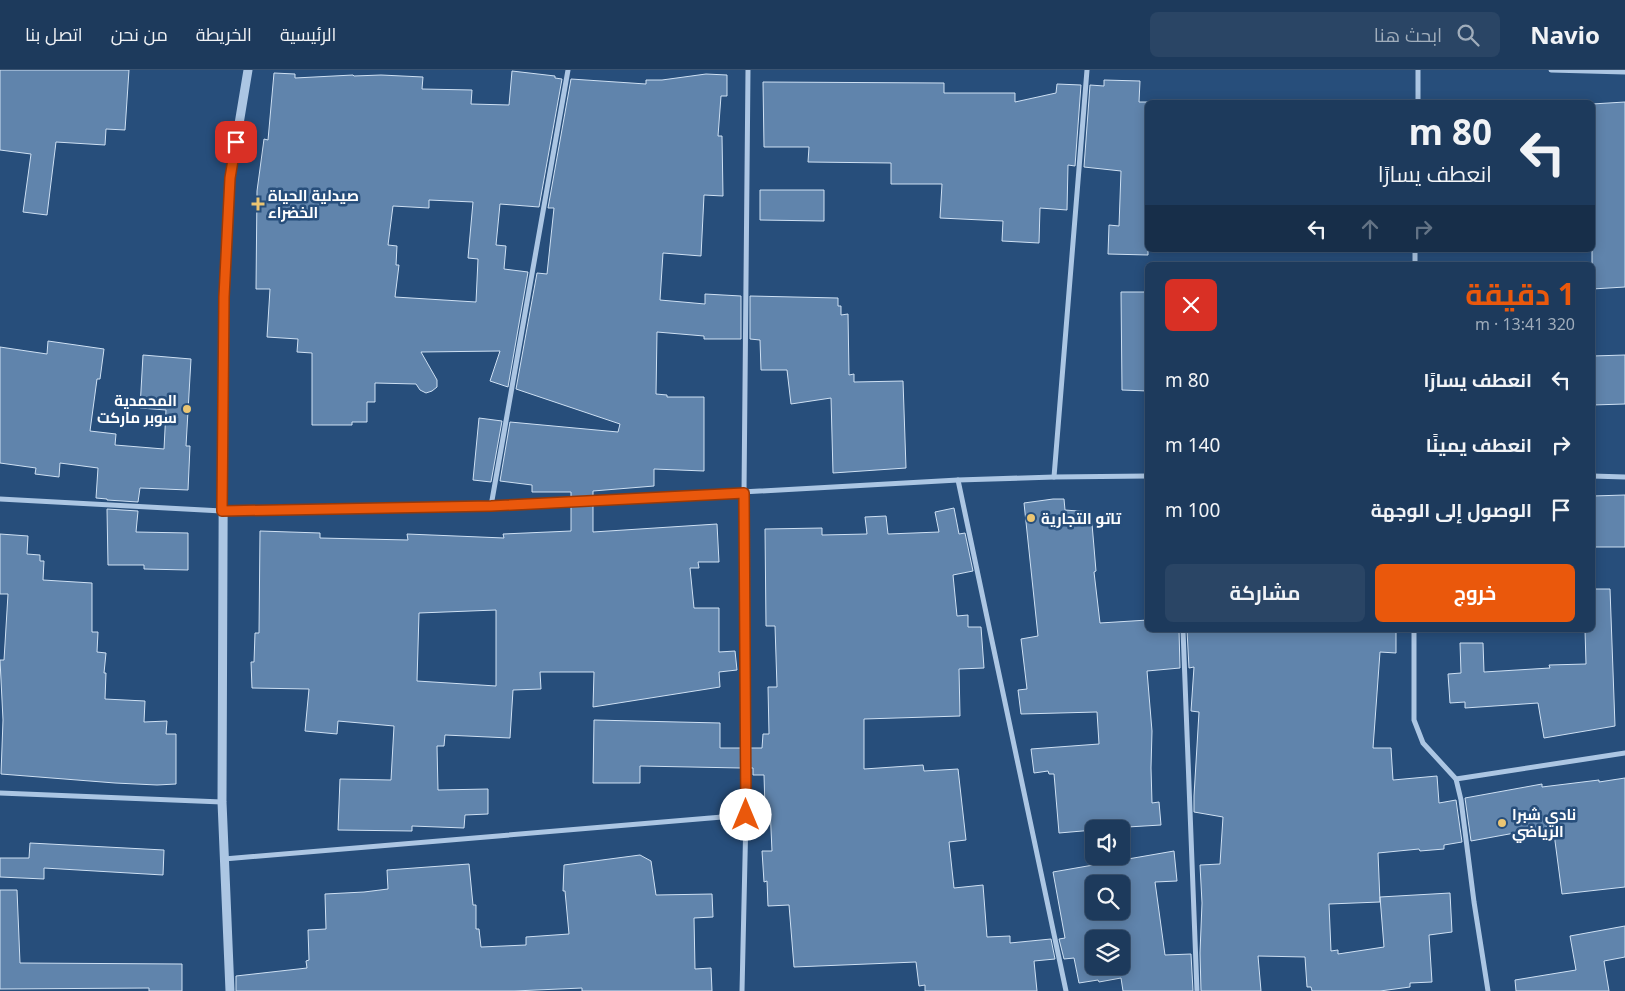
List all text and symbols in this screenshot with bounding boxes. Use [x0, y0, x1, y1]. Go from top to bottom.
search box [1150, 12, 1500, 57]
text: Navio [1530, 18, 1600, 51]
icon: search [1454, 21, 1482, 49]
text: اتصل بنا [25, 22, 83, 46]
text: من نحن [111, 22, 168, 46]
text: الخريطة [196, 22, 252, 46]
text: الرئيسية [280, 22, 336, 46]
text: ابحث هنا [1374, 22, 1442, 48]
text: 80 m [1409, 108, 1492, 155]
icon: left [1510, 120, 1575, 185]
pin [215, 121, 257, 163]
icon: arrive [222, 128, 250, 156]
text: انعطف يسارًا [1378, 158, 1492, 188]
place label: صيدلية الحياة الخضراء [268, 185, 359, 222]
marker: صيدلية الحياة الخضراء [252, 198, 264, 210]
icon: left [1303, 215, 1331, 243]
icon: ahead [1356, 215, 1384, 243]
icon: right [1409, 215, 1437, 243]
text: 1 دقيقة [1465, 273, 1575, 314]
button: close [1165, 279, 1217, 331]
text: 320 m · 13:41 [1475, 313, 1575, 335]
icon: left [1547, 366, 1575, 394]
text: 80 m [1165, 367, 1209, 393]
text: انعطف يسارًا [1423, 367, 1532, 393]
place label: المحمدية سوبر ماركت [97, 390, 177, 427]
marker: المحمدية سوبر ماركت [181, 403, 193, 415]
icon: right [1547, 431, 1575, 459]
text: 140 m [1165, 432, 1220, 458]
text: انعطف يمينًا [1426, 432, 1532, 458]
icon: arrive [1547, 496, 1575, 524]
text: 100 m [1165, 497, 1220, 523]
text: الوصول إلى الوجهة [1371, 497, 1532, 523]
place label: تاتو التجارية [1041, 508, 1121, 528]
marker: تاتو التجارية [1025, 512, 1037, 524]
button: مشاركة [1165, 564, 1365, 622]
button: خروج [1375, 564, 1575, 622]
position arrow [719, 788, 771, 840]
place label: نادي شبرا الرياضي [1512, 804, 1576, 843]
marker: نادي شبرا الرياضي [1496, 817, 1508, 829]
map controls [1085, 820, 1130, 975]
button: sound [1085, 820, 1130, 865]
button: search [1085, 875, 1130, 920]
button: layers [1085, 930, 1130, 975]

